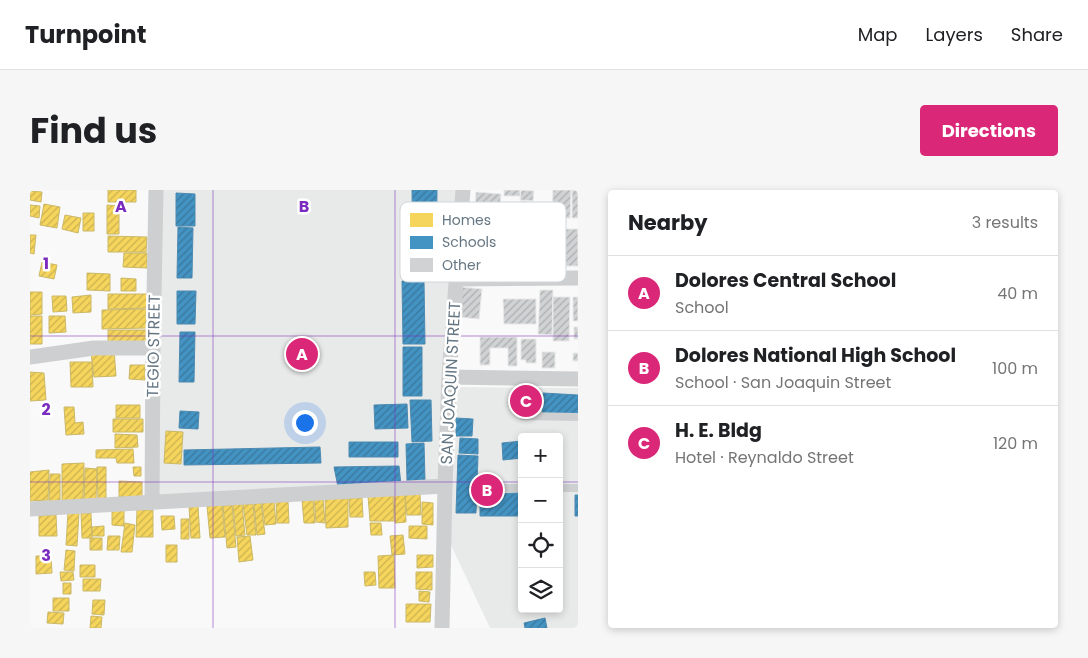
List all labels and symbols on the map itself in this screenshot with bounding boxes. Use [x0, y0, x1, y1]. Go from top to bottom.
text: A [115, 195, 127, 218]
text: B [299, 195, 309, 218]
legend [400, 202, 566, 282]
text: Homes [442, 210, 491, 230]
text: Schools [442, 232, 496, 252]
text: 1 [43, 252, 49, 275]
text: Other [442, 255, 481, 275]
street label: TEGIO STREET [141, 294, 166, 398]
street label: SAN JOAQUIN STREET [435, 301, 466, 465]
pin: A [286, 335, 318, 373]
pin: C [510, 382, 542, 420]
text: 2 [41, 398, 51, 421]
your location [292, 410, 318, 436]
pin: B [471, 471, 503, 509]
text: 3 [41, 544, 51, 567]

